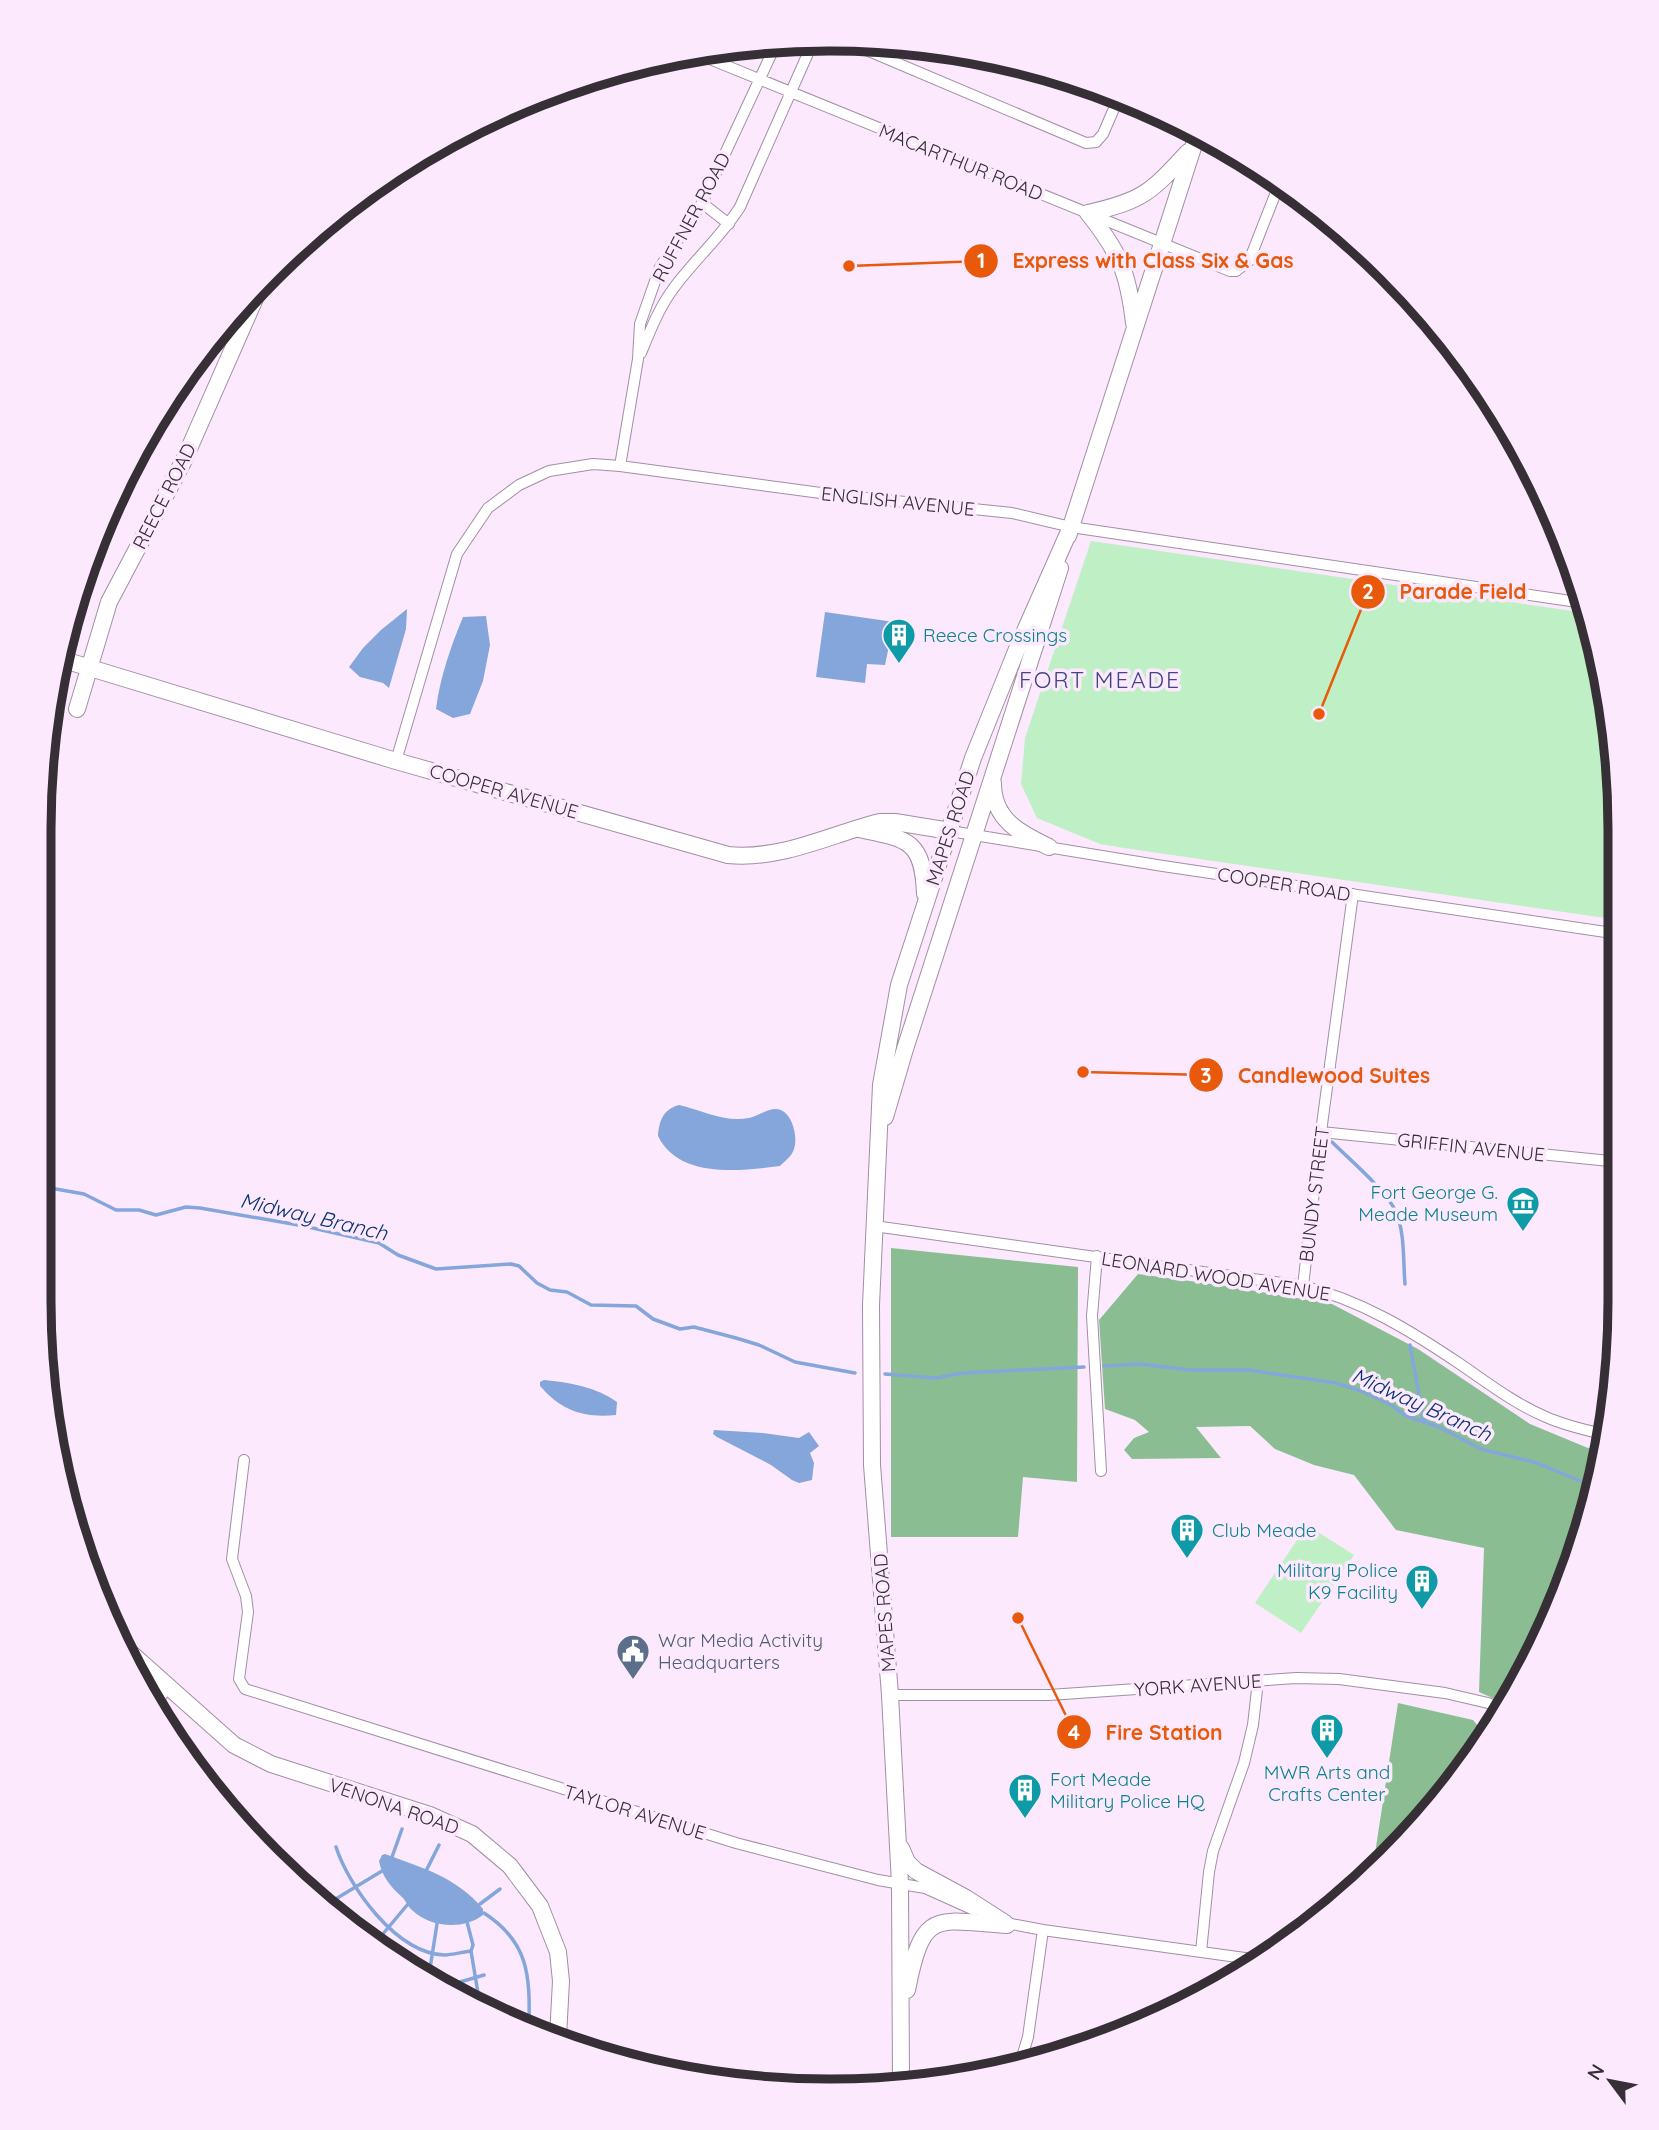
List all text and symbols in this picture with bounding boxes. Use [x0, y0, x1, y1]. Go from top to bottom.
street label: MACARTHUR ROAD [876, 118, 1046, 206]
street label: RUFFNER ROAD [647, 148, 735, 286]
callout: Express with Class Six & Gas [963, 240, 1308, 282]
text: 1 [977, 247, 985, 273]
text: Express with Class Six & Gas [1012, 247, 1294, 273]
street label: REECE ROAD [127, 439, 201, 553]
street label: ENGLISH AVENUE [820, 481, 976, 521]
callout: Parade Field [1350, 571, 1540, 613]
text: 2 [1362, 578, 1374, 604]
text: Parade Field [1399, 578, 1527, 604]
building icon: Reece Crossings [880, 616, 918, 665]
place label: Reece Crossings [923, 623, 1067, 647]
district label: FORT MEADE [1019, 665, 1181, 694]
street label: COOPER AVENUE [427, 758, 581, 824]
street label: MAPES ROAD [920, 768, 980, 888]
street label: COOPER ROAD [1216, 862, 1352, 906]
callout: Candlewood Suites [1189, 1054, 1444, 1096]
text: 3 [1200, 1062, 1212, 1088]
text: Candlewood Suites [1238, 1062, 1430, 1088]
street label: BUNDY STREET [1294, 1125, 1334, 1263]
street label: GRIFFIN AVENUE [1396, 1127, 1546, 1167]
place label: Fort George G. Meade Museum [1358, 1180, 1498, 1226]
museum icon: Fort George G. Meade Museum [1504, 1184, 1542, 1233]
water label: Midway Branch [238, 1186, 391, 1246]
street label: LEONARD WOOD AVENUE [1100, 1246, 1332, 1306]
water label: Midway Branch [1348, 1362, 1497, 1447]
building icon: Club Meade [1168, 1511, 1206, 1560]
place label: Club Meade [1212, 1518, 1316, 1542]
street label: MAPES ROAD [868, 1553, 900, 1673]
place label: Military Police K9 Facility [1277, 1558, 1398, 1604]
building icon: Military Police K9 Facility [1403, 1562, 1441, 1611]
place label: War Media Activity Headquarters [658, 1628, 823, 1674]
public building icon: War Media Activity Headquarters [614, 1632, 652, 1681]
street label: YORK AVENUE [1134, 1669, 1262, 1701]
callout: Fire Station [1057, 1711, 1237, 1753]
building icon: MWR Arts and Crafts Center [1308, 1711, 1346, 1760]
text: 4 [1068, 1719, 1080, 1745]
text: Fire Station [1105, 1719, 1223, 1745]
place label: MWR Arts and Crafts Center [1264, 1760, 1390, 1806]
place label: Fort Meade Military Police HQ [1050, 1767, 1206, 1813]
building icon: Fort Meade Military Police HQ [1006, 1771, 1044, 1820]
street label: VENONA ROAD [326, 1772, 462, 1840]
street label: TAYLOR AVENUE [561, 1779, 709, 1845]
north arrow [1575, 2046, 1645, 2116]
text: N [1582, 2060, 1609, 2084]

